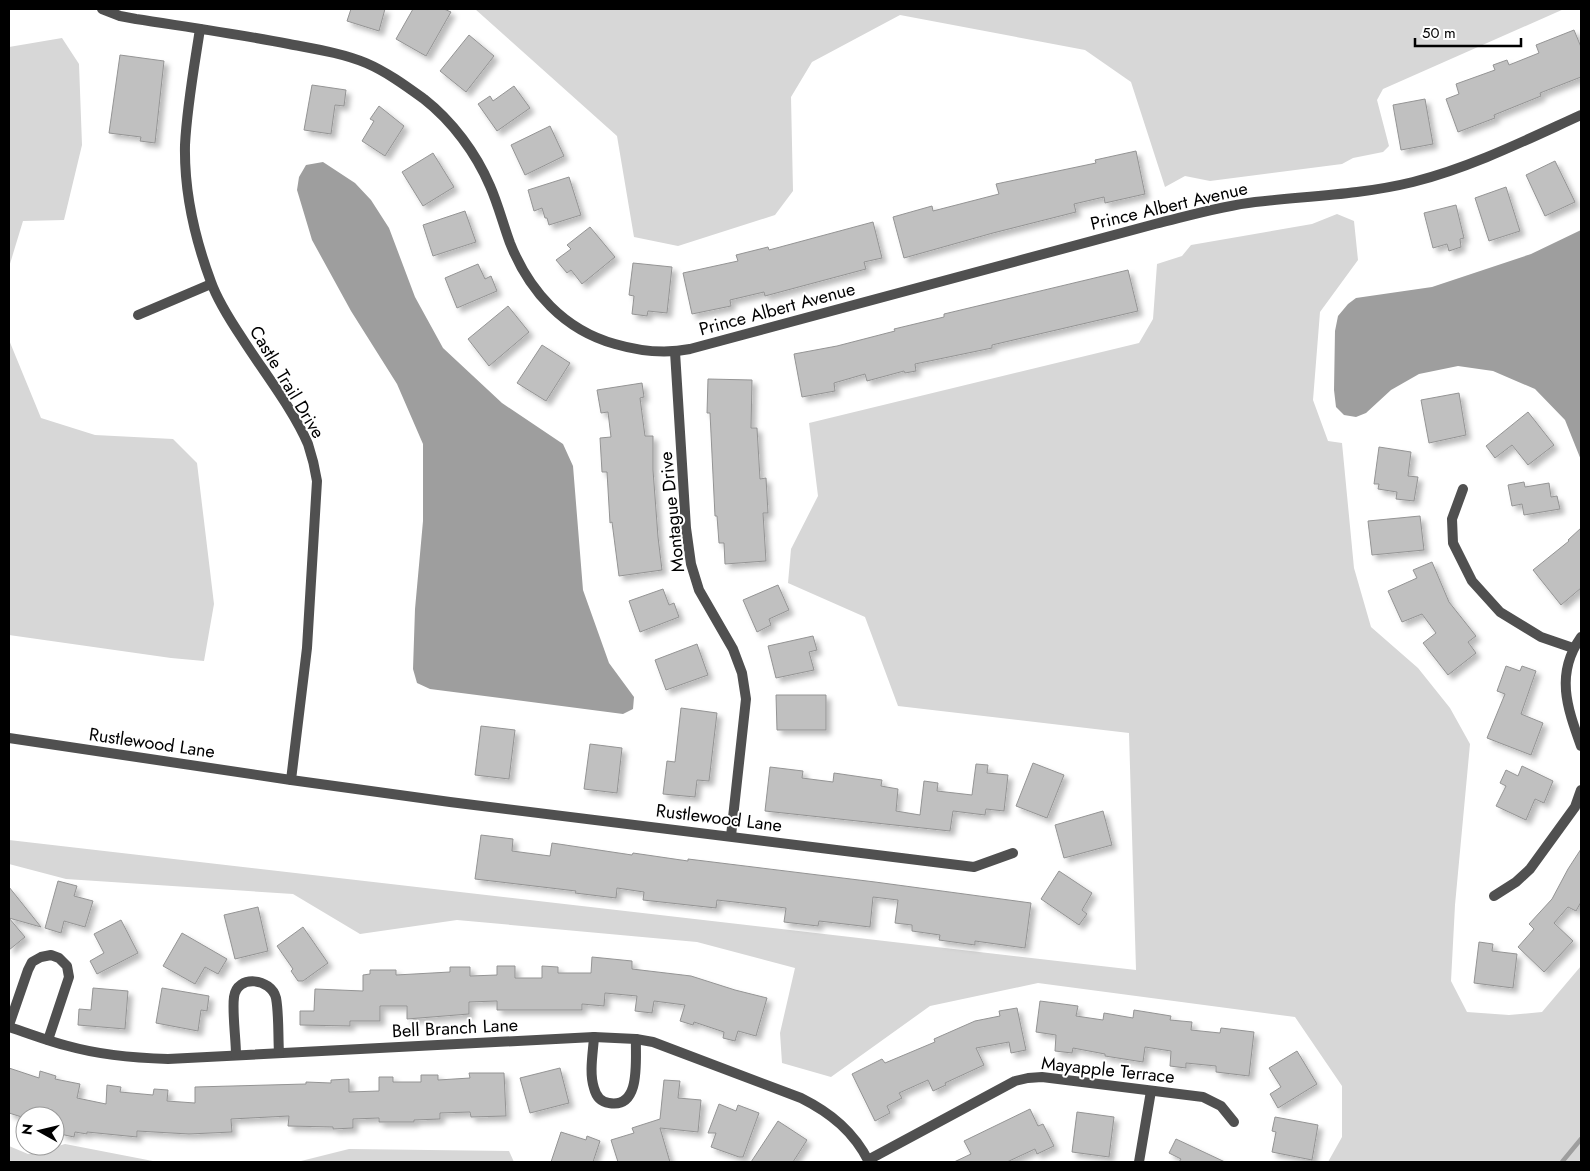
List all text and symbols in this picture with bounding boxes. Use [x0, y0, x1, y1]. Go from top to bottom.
scale bar [1415, 15, 1521, 47]
text: 50 m [1422, 22, 1456, 44]
street label: Prince Albert Avenue [1088, 175, 1250, 237]
street label: Prince Albert Avenue [696, 276, 858, 342]
street label: Castle Trail Drive [243, 321, 331, 443]
street label: Montague Drive [653, 450, 691, 574]
street label: Rustlewood Lane [87, 721, 217, 765]
street label: Rustlewood Lane [654, 797, 784, 839]
street label: Bell Branch Lane [391, 1012, 519, 1044]
street label: Mayapple Terrace [1040, 1050, 1176, 1090]
north arrow [15, 1106, 65, 1156]
text: N [16, 1122, 38, 1136]

